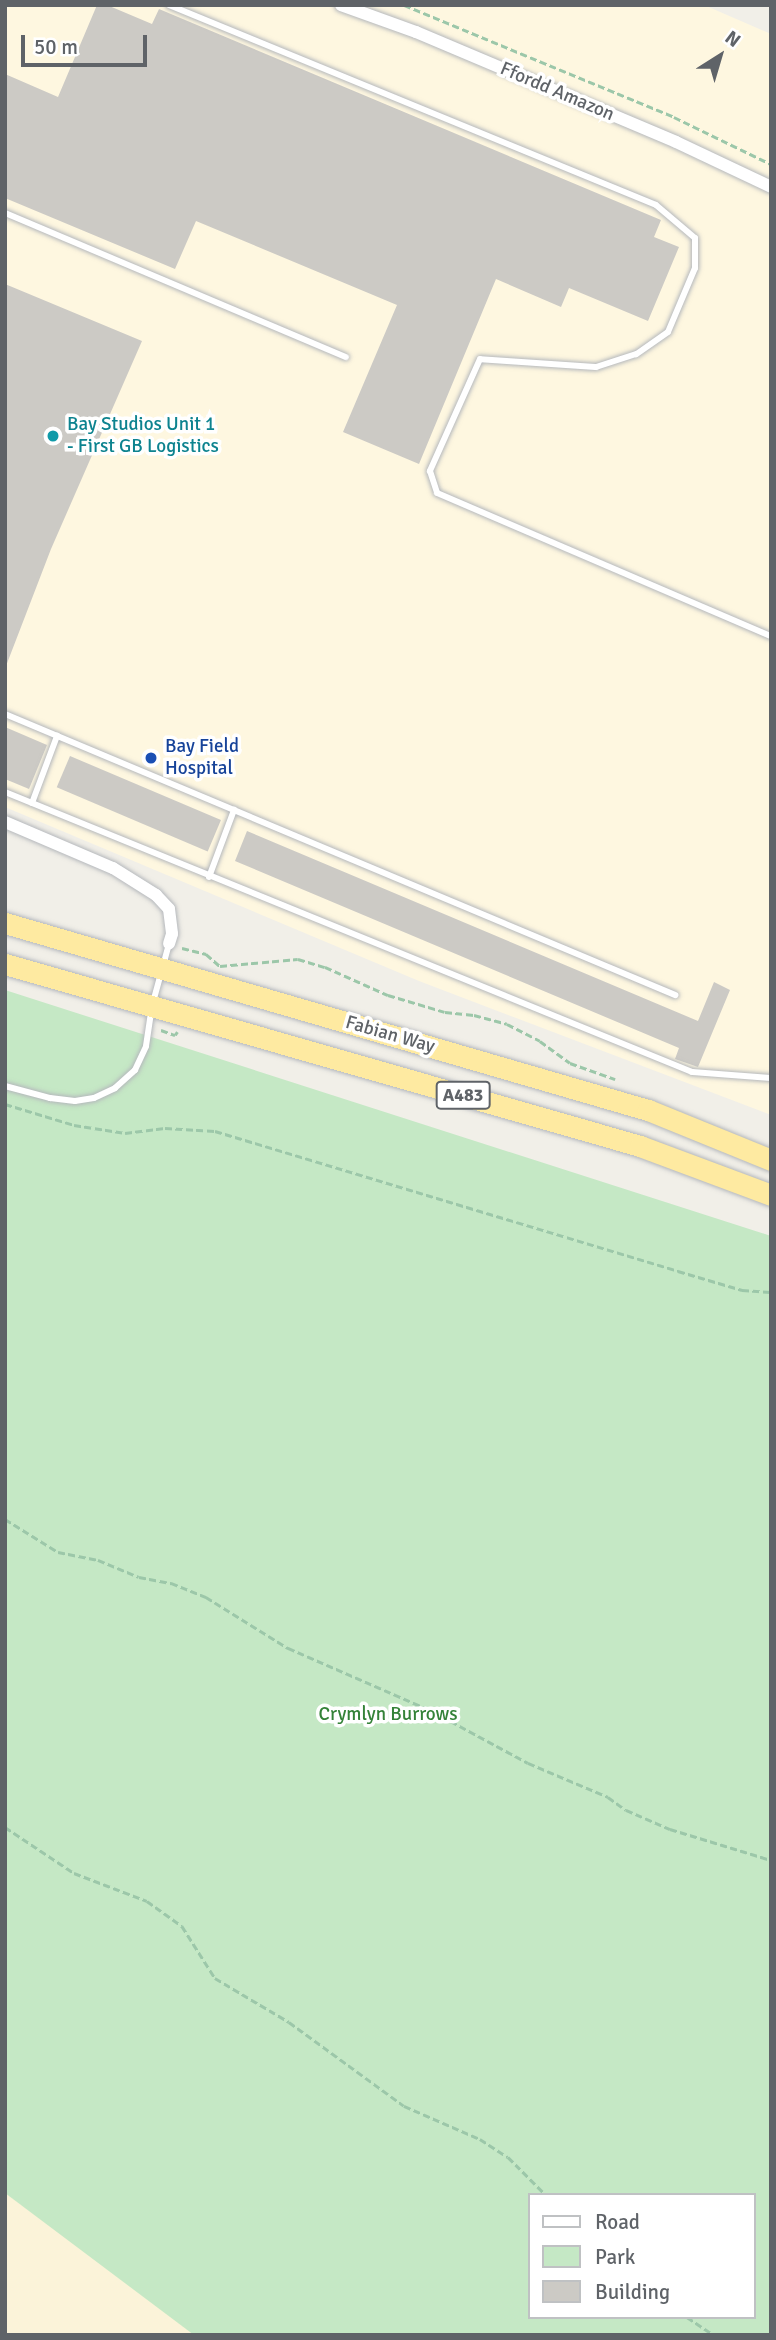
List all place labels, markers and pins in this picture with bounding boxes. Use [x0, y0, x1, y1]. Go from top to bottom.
place label: Bay Studios Unit 1 - First GB Logistics [67, 414, 219, 458]
marker: Bay Studios Unit 1 - First GB Logistics [45, 428, 61, 444]
place label: Bay Field Hospital [165, 736, 239, 780]
marker: Bay Field Hospital [143, 750, 159, 766]

